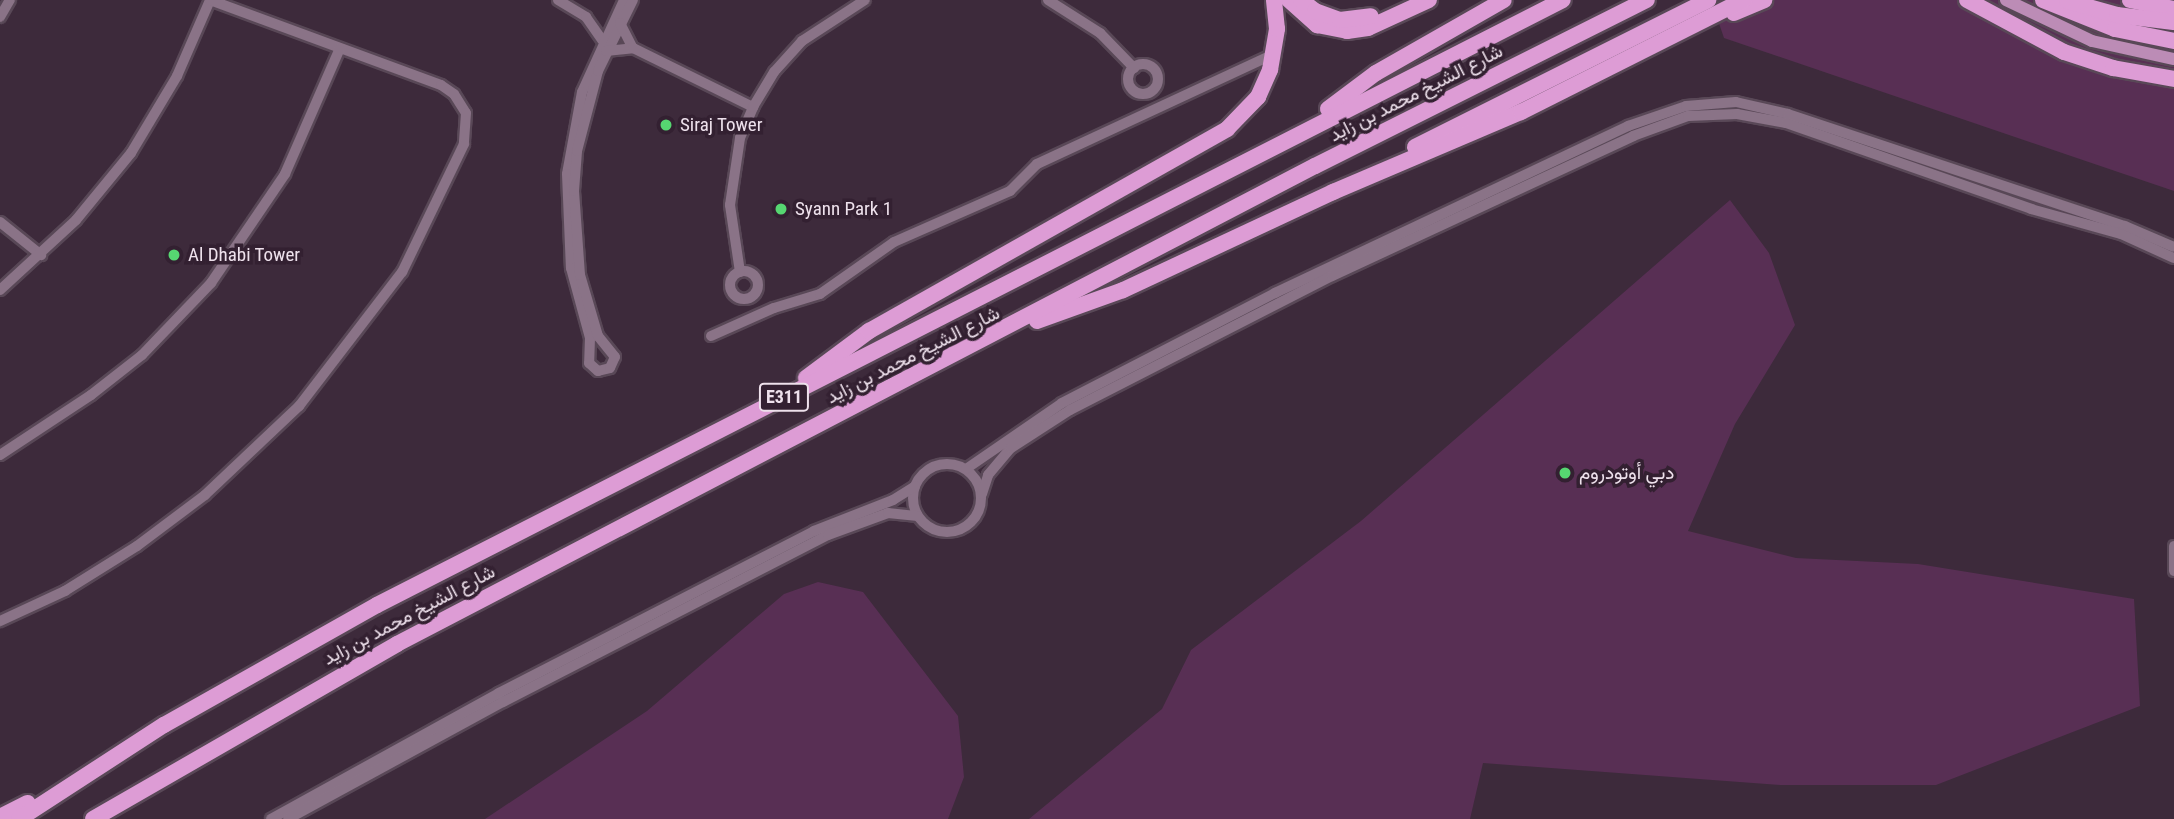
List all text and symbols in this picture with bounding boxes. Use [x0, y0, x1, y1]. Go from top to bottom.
street label: شارع الشيخ محمد بن زايد [1325, 39, 1507, 147]
place label: Siraj Tower [680, 114, 763, 136]
marker: Siraj Tower [658, 117, 674, 133]
place label: Syann Park 1 [795, 198, 892, 220]
marker: Syann Park 1 [773, 201, 789, 217]
place label: Al Dhabi Tower [188, 244, 300, 266]
marker: Al Dhabi Tower [166, 247, 182, 263]
street label: شارع الشيخ محمد بن زايد [822, 301, 1004, 409]
road number: E311 [758, 382, 810, 412]
place label: دبي أوتودروم [1579, 462, 1674, 484]
marker: دبي أوتودروم [1557, 465, 1573, 481]
street label: شارع الشيخ محمد بن زايد [319, 560, 499, 670]

